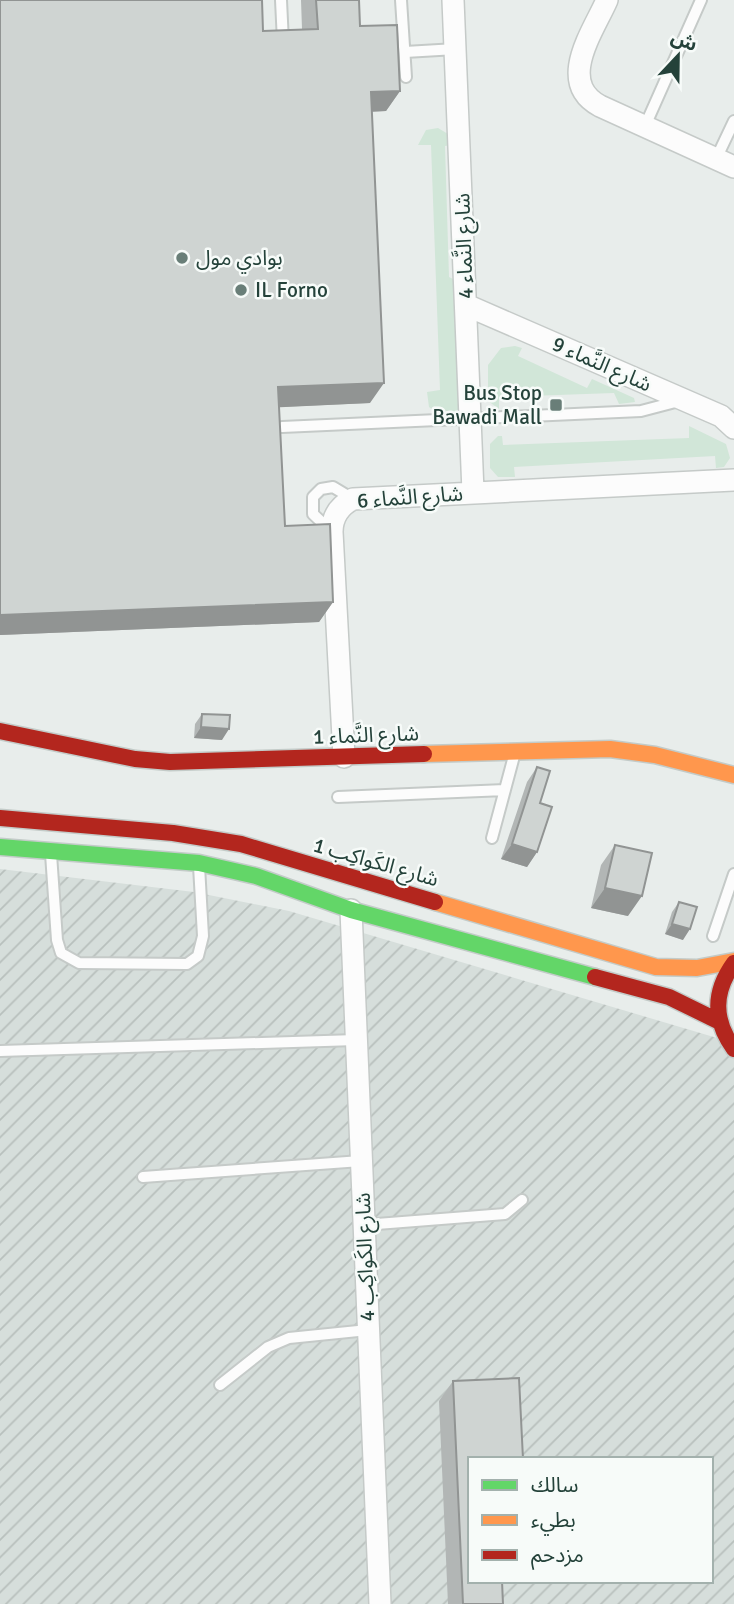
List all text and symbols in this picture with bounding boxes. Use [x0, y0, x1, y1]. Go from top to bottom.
north arrow [643, 21, 713, 91]
text: ش [667, 25, 701, 57]
street label: شارع النَّماء 4 [448, 192, 481, 299]
place label: بوادي مول [196, 245, 283, 274]
marker: بوادي مول [174, 250, 190, 266]
place label: IL Forno [255, 277, 328, 303]
marker: IL Forno [233, 282, 249, 298]
street label: شارع النَّماء 9 [547, 330, 656, 399]
place label: Bus Stop Bawadi Mall [432, 380, 542, 430]
marker: Bus Stop Bawadi Mall [548, 397, 564, 413]
street label: شارع النَّماء 6 [356, 480, 464, 516]
street label: شارع النَّماء 1 [313, 719, 420, 752]
street label: شارع الكَواكِب 1 [310, 832, 442, 894]
street label: شارع الكَواكِب 4 [350, 1192, 382, 1322]
legend [468, 1457, 713, 1583]
text: سالك [531, 1472, 578, 1498]
text: بطيء [531, 1507, 576, 1536]
text: مزدحم [531, 1542, 584, 1570]

